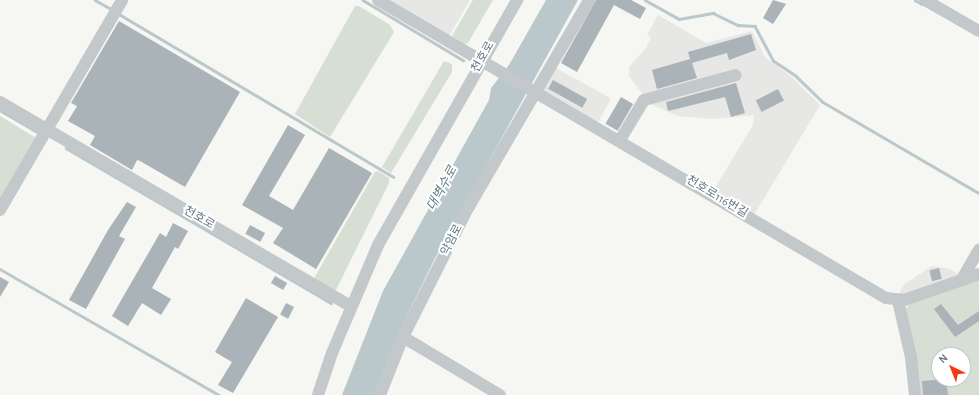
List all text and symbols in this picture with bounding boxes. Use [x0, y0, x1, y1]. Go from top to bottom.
street label: 천호로 [468, 39, 498, 75]
water label: 대벽수로 [425, 164, 461, 214]
street label: 천호로116번길 [684, 173, 750, 221]
street label: 천호로 [181, 203, 217, 233]
street label: 약암로 [438, 222, 466, 258]
north arrow [931, 347, 971, 387]
text: N [937, 352, 950, 365]

